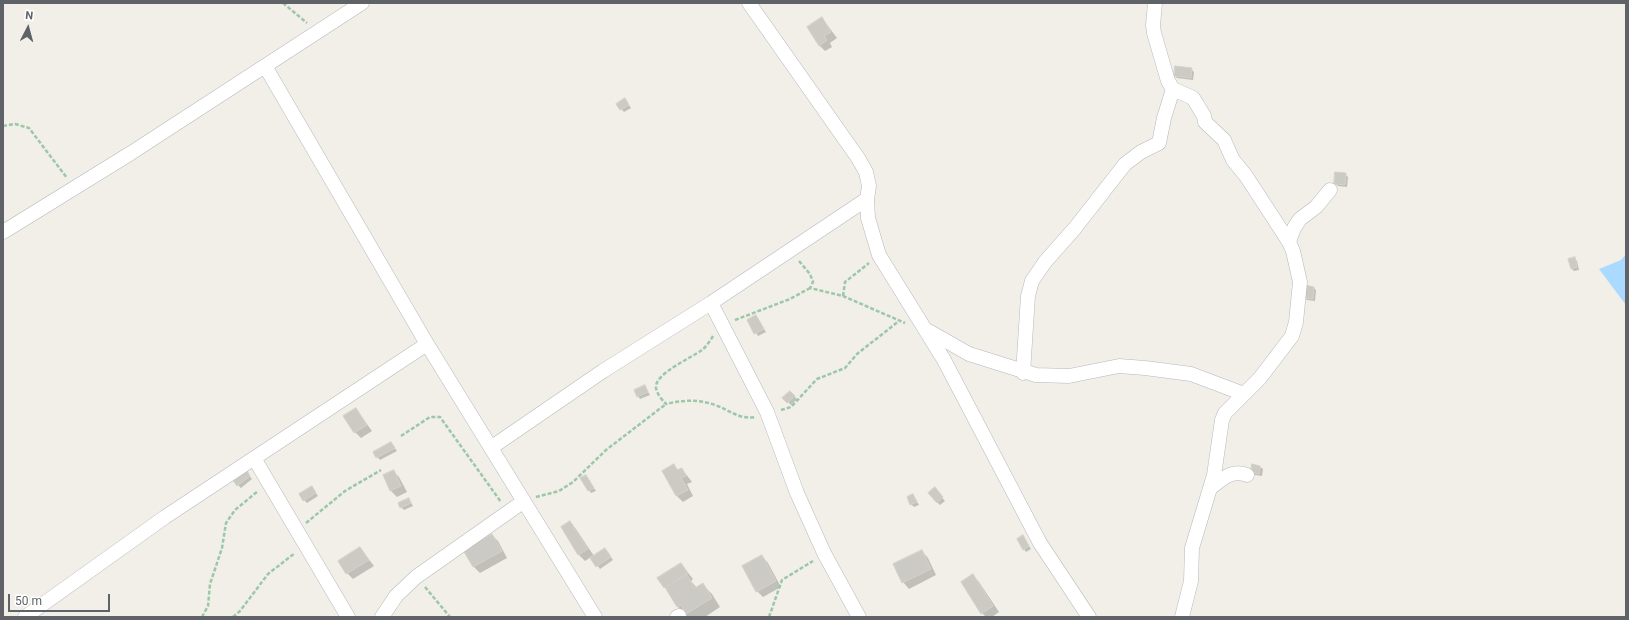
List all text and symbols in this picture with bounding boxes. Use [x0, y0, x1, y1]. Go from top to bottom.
north arrow [8, 8, 48, 48]
text: N [25, 9, 34, 22]
scale bar [10, 586, 112, 612]
text: 50 m [15, 594, 42, 608]

